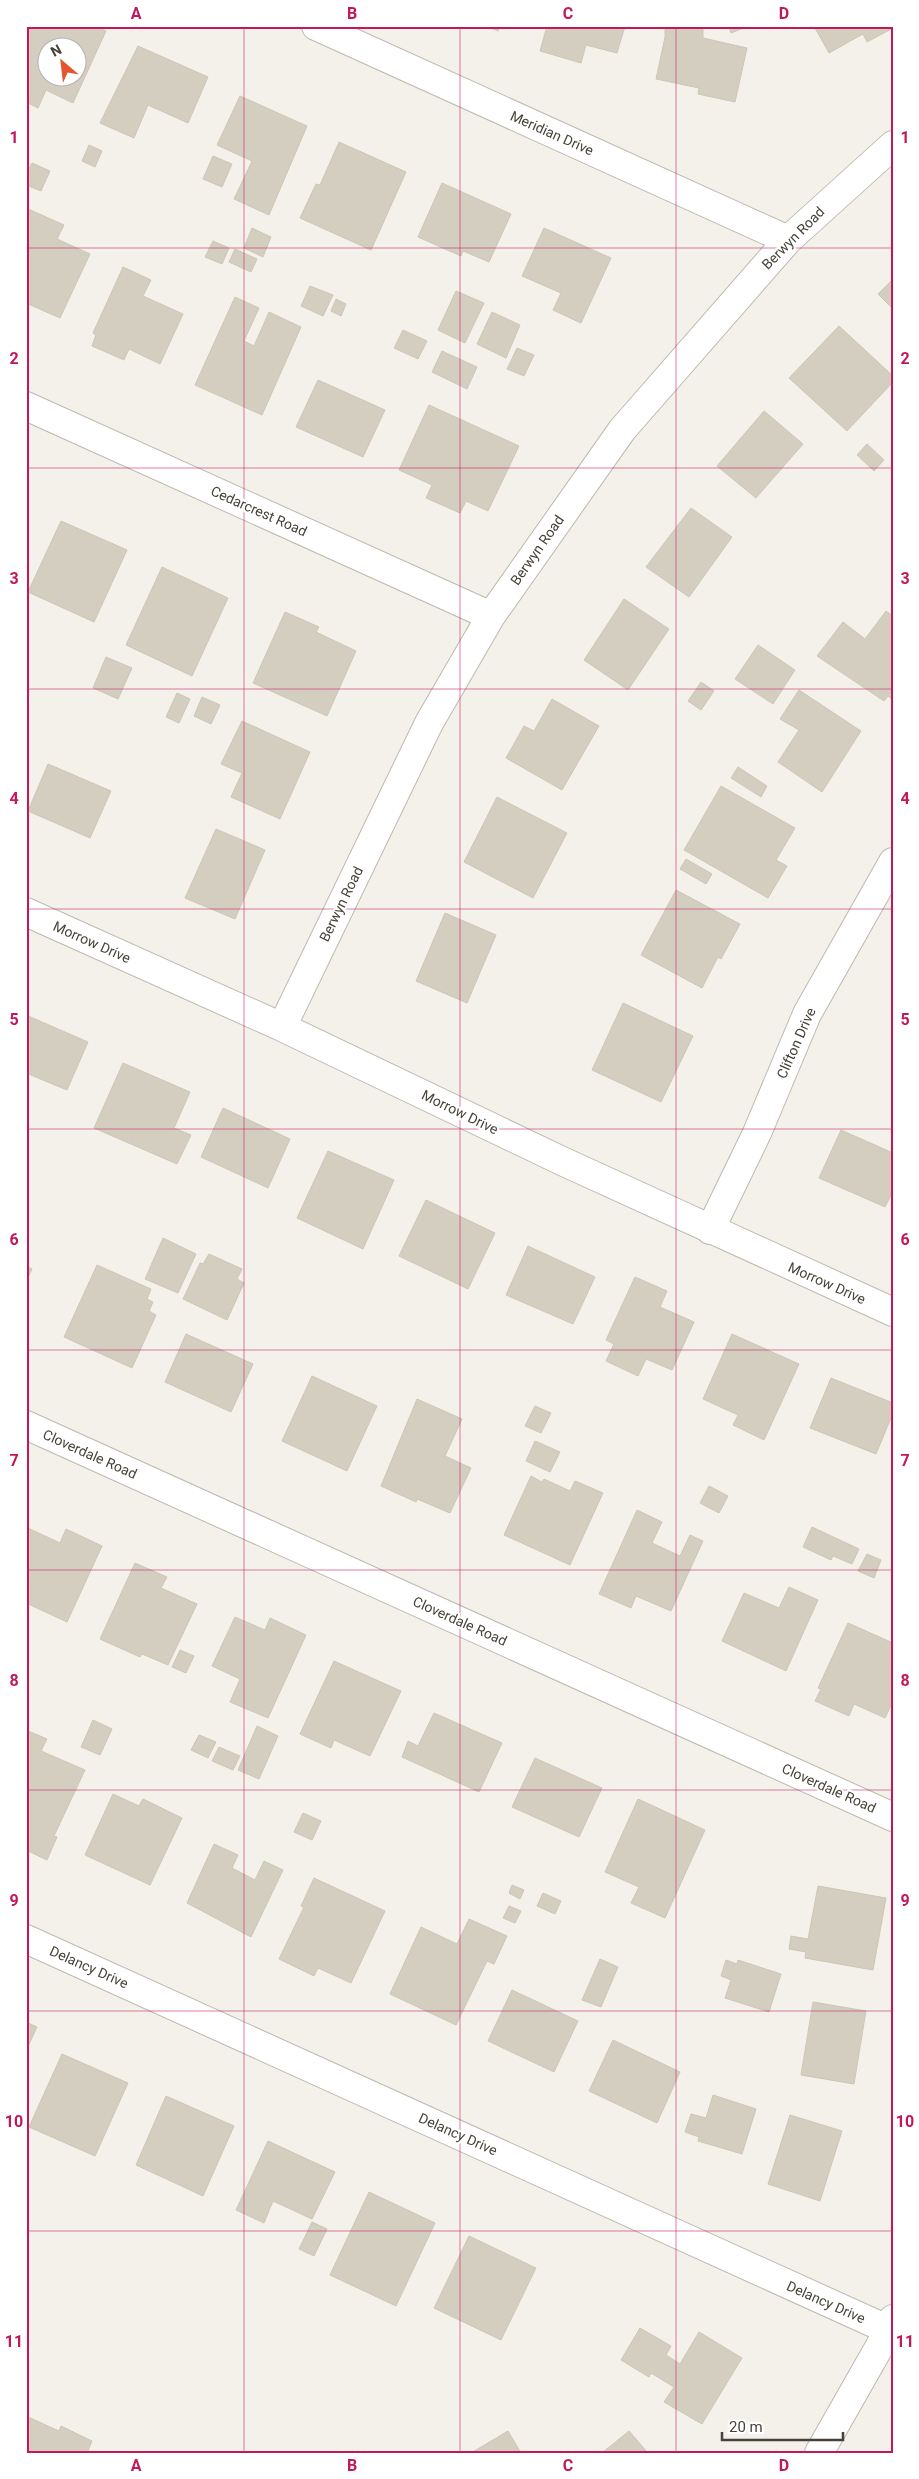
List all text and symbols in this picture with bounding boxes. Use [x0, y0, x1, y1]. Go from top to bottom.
text: A [131, 4, 142, 23]
text: B [347, 4, 357, 23]
text: C [563, 4, 573, 23]
text: D [779, 4, 789, 23]
north arrow [38, 38, 88, 88]
text: N [48, 41, 64, 60]
street label: Meridian Drive [508, 108, 596, 158]
text: 1 [9, 128, 19, 147]
text: 1 [900, 128, 910, 147]
street label: Berwyn Road [759, 204, 827, 272]
text: 2 [9, 349, 19, 368]
text: 2 [900, 349, 910, 368]
street label: Cedarcrest Road [208, 483, 310, 539]
street label: Berwyn Road [507, 512, 567, 588]
text: 3 [9, 569, 19, 588]
text: 3 [900, 569, 910, 588]
text: 4 [9, 789, 19, 808]
text: 4 [900, 789, 910, 808]
street label: Berwyn Road [316, 864, 366, 944]
street label: Morrow Drive [51, 918, 133, 966]
street label: Clifton Drive [773, 1005, 819, 1081]
text: 5 [9, 1010, 19, 1029]
text: 5 [900, 1010, 910, 1029]
street label: Morrow Drive [419, 1087, 501, 1137]
text: 6 [9, 1230, 19, 1249]
text: 6 [900, 1230, 910, 1249]
street label: Morrow Drive [786, 1259, 868, 1307]
street label: Cloverdale Road [41, 1426, 139, 1482]
text: 7 [9, 1451, 19, 1470]
text: 7 [900, 1451, 910, 1470]
street label: Cloverdale Road [411, 1593, 509, 1649]
text: 8 [9, 1671, 19, 1690]
text: 8 [900, 1671, 910, 1690]
street label: Cloverdale Road [780, 1760, 878, 1816]
text: 9 [9, 1891, 19, 1910]
text: 9 [900, 1891, 910, 1910]
street label: Delancy Drive [47, 1943, 131, 1991]
street label: Delancy Drive [416, 2110, 500, 2158]
text: 10 [5, 2112, 23, 2131]
text: 10 [896, 2112, 914, 2131]
street label: Delancy Drive [784, 2278, 868, 2326]
text: 11 [5, 2332, 23, 2351]
text: 11 [896, 2332, 914, 2351]
scale bar [722, 2409, 843, 2441]
text: 20 m [729, 2418, 763, 2436]
text: A [131, 2456, 142, 2475]
text: B [347, 2456, 357, 2475]
text: C [563, 2456, 573, 2475]
text: D [779, 2456, 789, 2475]

